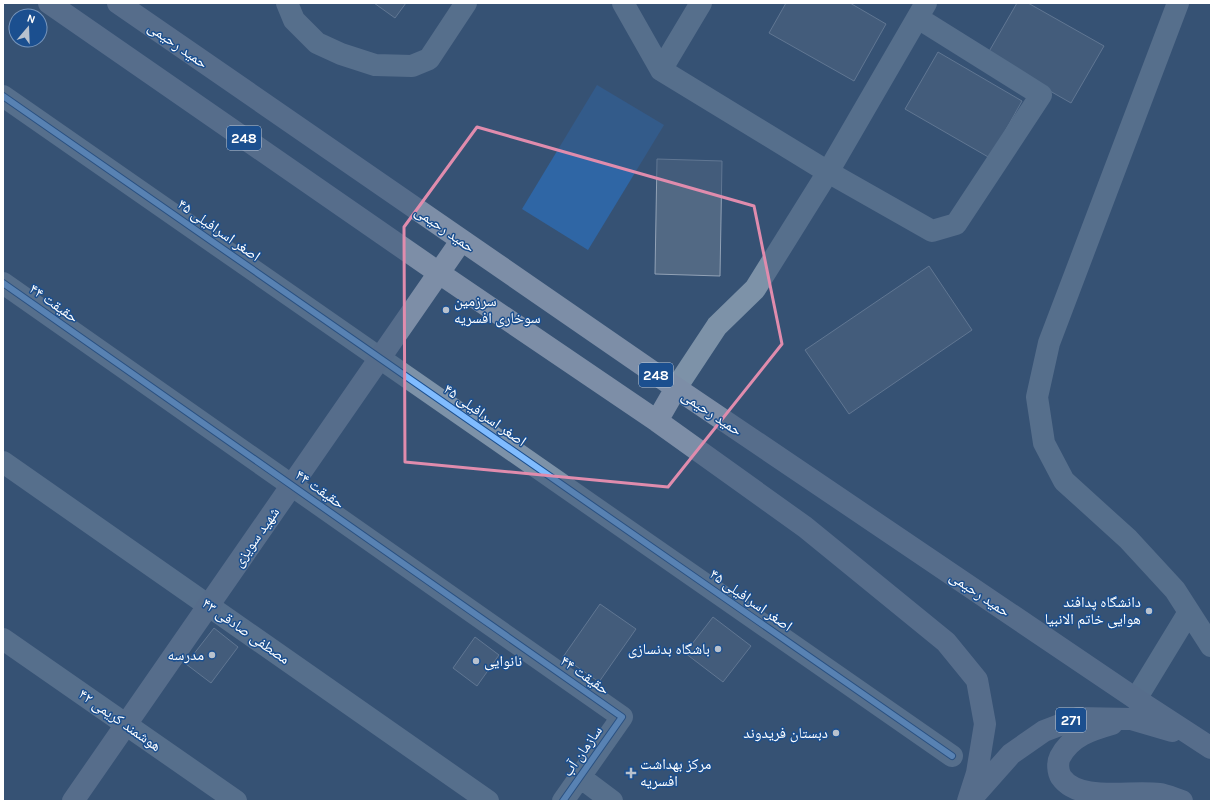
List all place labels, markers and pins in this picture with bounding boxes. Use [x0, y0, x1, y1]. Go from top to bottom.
place label: سرزمین سوخاری افسریه [454, 292, 541, 328]
marker: سرزمین سوخاری افسریه [441, 305, 451, 315]
place label: دانشگاه پدافند هوایی خاتم الانبیا [1045, 593, 1141, 629]
marker: دانشگاه پدافند هوایی خاتم الانبیا [1144, 606, 1154, 616]
place label: باشگاه بدنسازی [628, 640, 710, 659]
marker: باشگاه بدنسازی [713, 644, 723, 654]
place label: مدرسه [168, 646, 204, 664]
marker: مدرسه [207, 650, 217, 660]
place label: نانوایی [484, 652, 522, 671]
marker: نانوایی [471, 656, 481, 666]
place label: دبستان فریدوند [743, 724, 828, 743]
marker: دبستان فریدوند [831, 728, 841, 738]
place label: مرکز بهداشت افسریه [640, 755, 712, 790]
marker: مرکز بهداشت افسریه [625, 767, 637, 779]

